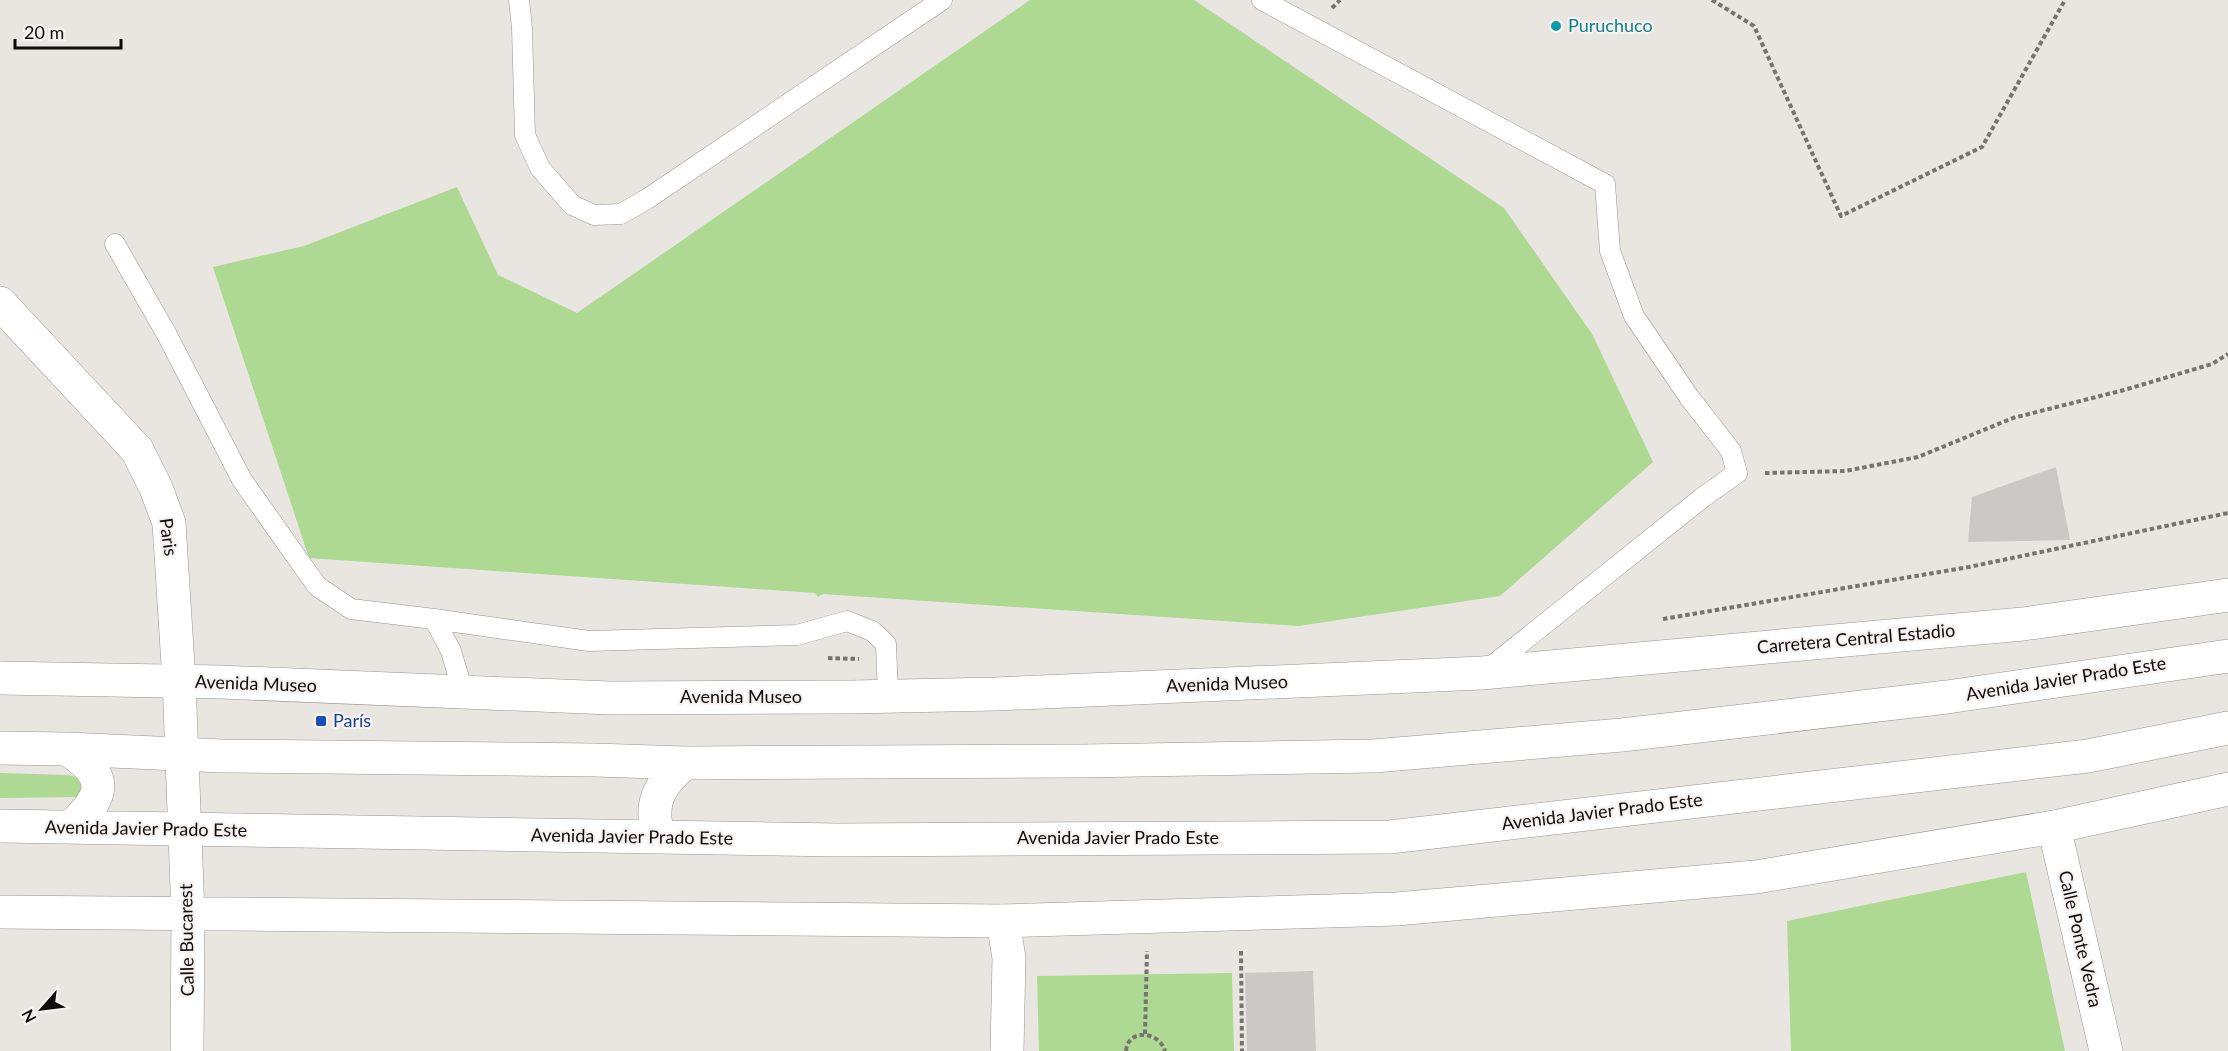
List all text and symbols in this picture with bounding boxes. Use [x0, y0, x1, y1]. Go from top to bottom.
scale bar [15, 12, 122, 50]
place label: Puruchuco [1568, 14, 1653, 36]
marker: Puruchuco [1549, 19, 1563, 33]
text: 20 m [24, 21, 64, 43]
street label: Paris [155, 516, 183, 557]
street label: Carretera Central Estadio [1756, 618, 1956, 658]
street label: Avenida Javier Prado Este [1964, 651, 2167, 705]
street label: Avenida Museo [195, 670, 317, 696]
street label: Avenida Museo [1166, 670, 1288, 696]
street label: Avenida Museo [680, 685, 802, 707]
place label: París [333, 709, 371, 731]
marker: París [314, 714, 328, 728]
street label: Avenida Javier Prado Este [1500, 788, 1704, 834]
street label: Avenida Javier Prado Este [45, 815, 247, 841]
street label: Avenida Javier Prado Este [531, 823, 733, 849]
street label: Avenida Javier Prado Este [1017, 826, 1219, 848]
street label: Calle Ponte Vedra [2055, 868, 2107, 1009]
street label: Calle Bucarest [174, 883, 198, 996]
north arrow [12, 979, 72, 1039]
text: N [17, 1006, 40, 1026]

